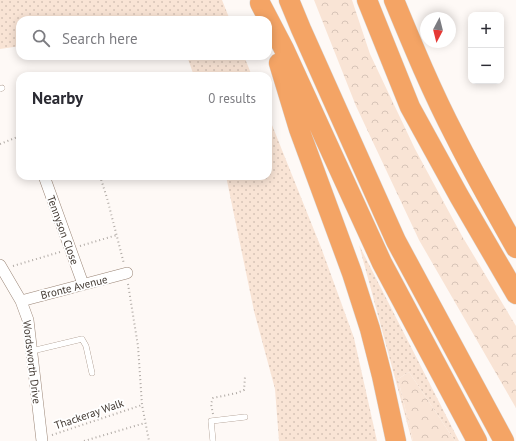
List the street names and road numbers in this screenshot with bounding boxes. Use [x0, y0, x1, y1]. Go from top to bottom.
street label: Tennyson Close [44, 194, 82, 267]
street label: Bronte Avenue [39, 272, 109, 302]
street label: Wordsworth Drive [20, 319, 44, 405]
street label: Thackeray Walk [52, 395, 126, 432]

